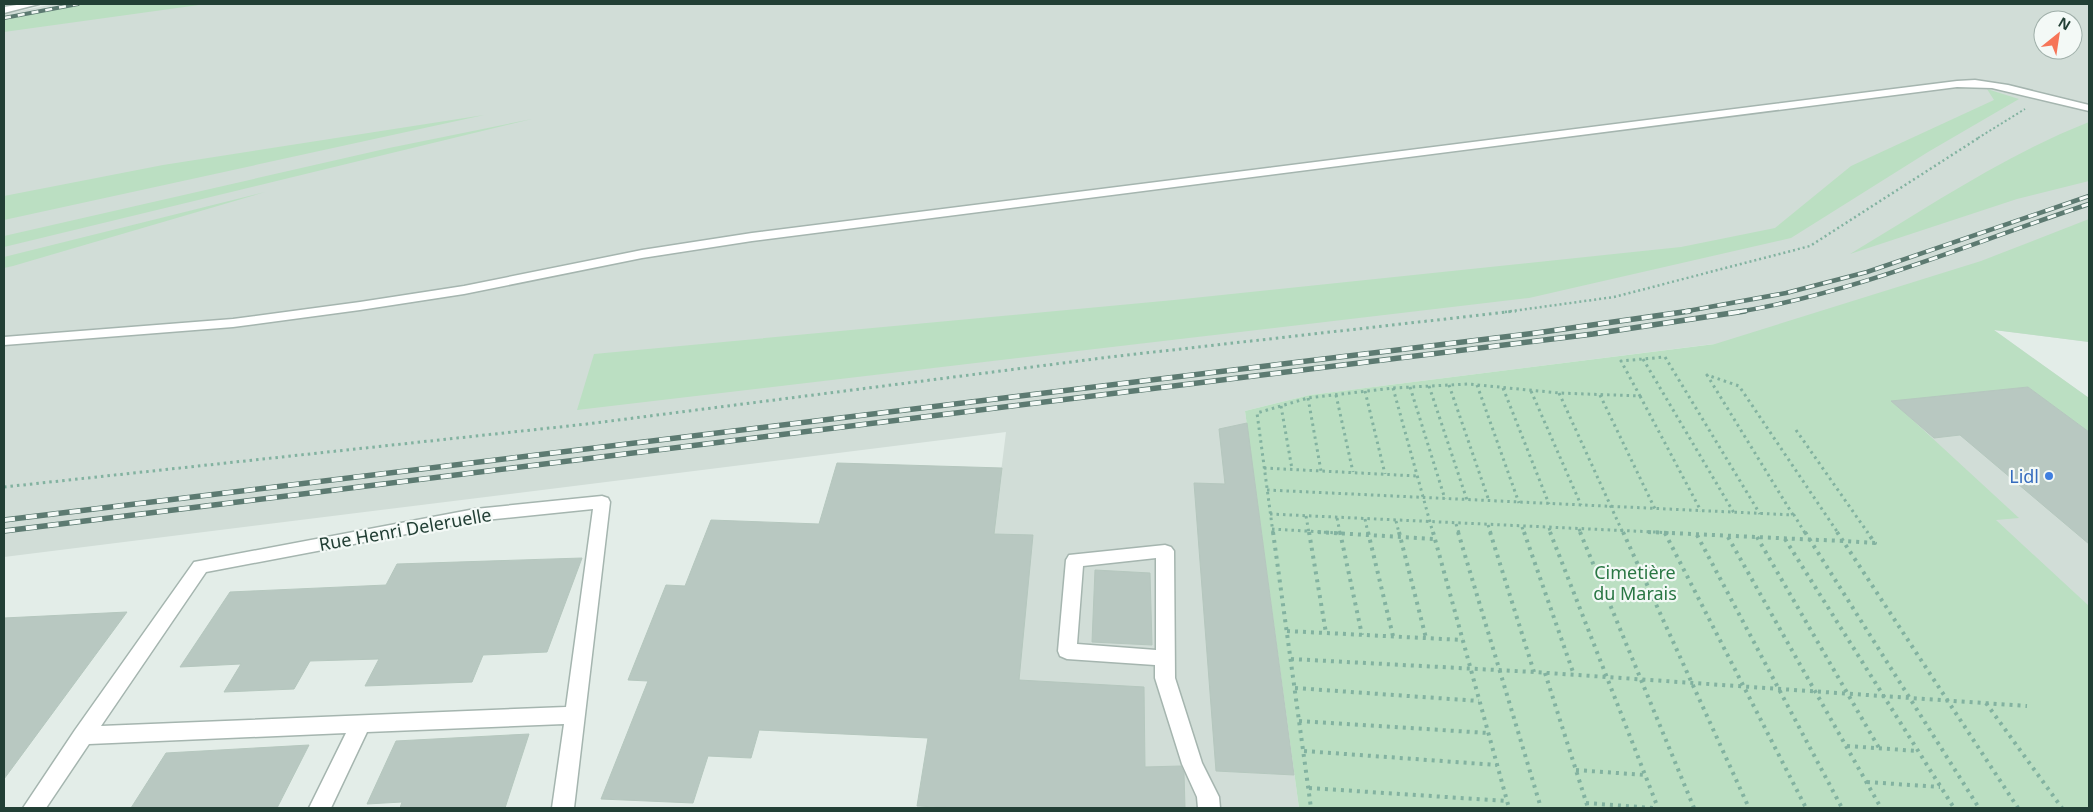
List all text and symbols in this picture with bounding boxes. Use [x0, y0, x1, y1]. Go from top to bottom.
north arrow [2033, 10, 2083, 60]
text: N [2055, 12, 2074, 34]
place label: Lidl [2009, 464, 2039, 488]
marker: Lidl [2043, 470, 2055, 482]
street label: Rue Henri Deleruelle [317, 502, 493, 556]
park label: Cimetière du Marais [1593, 560, 1677, 605]

